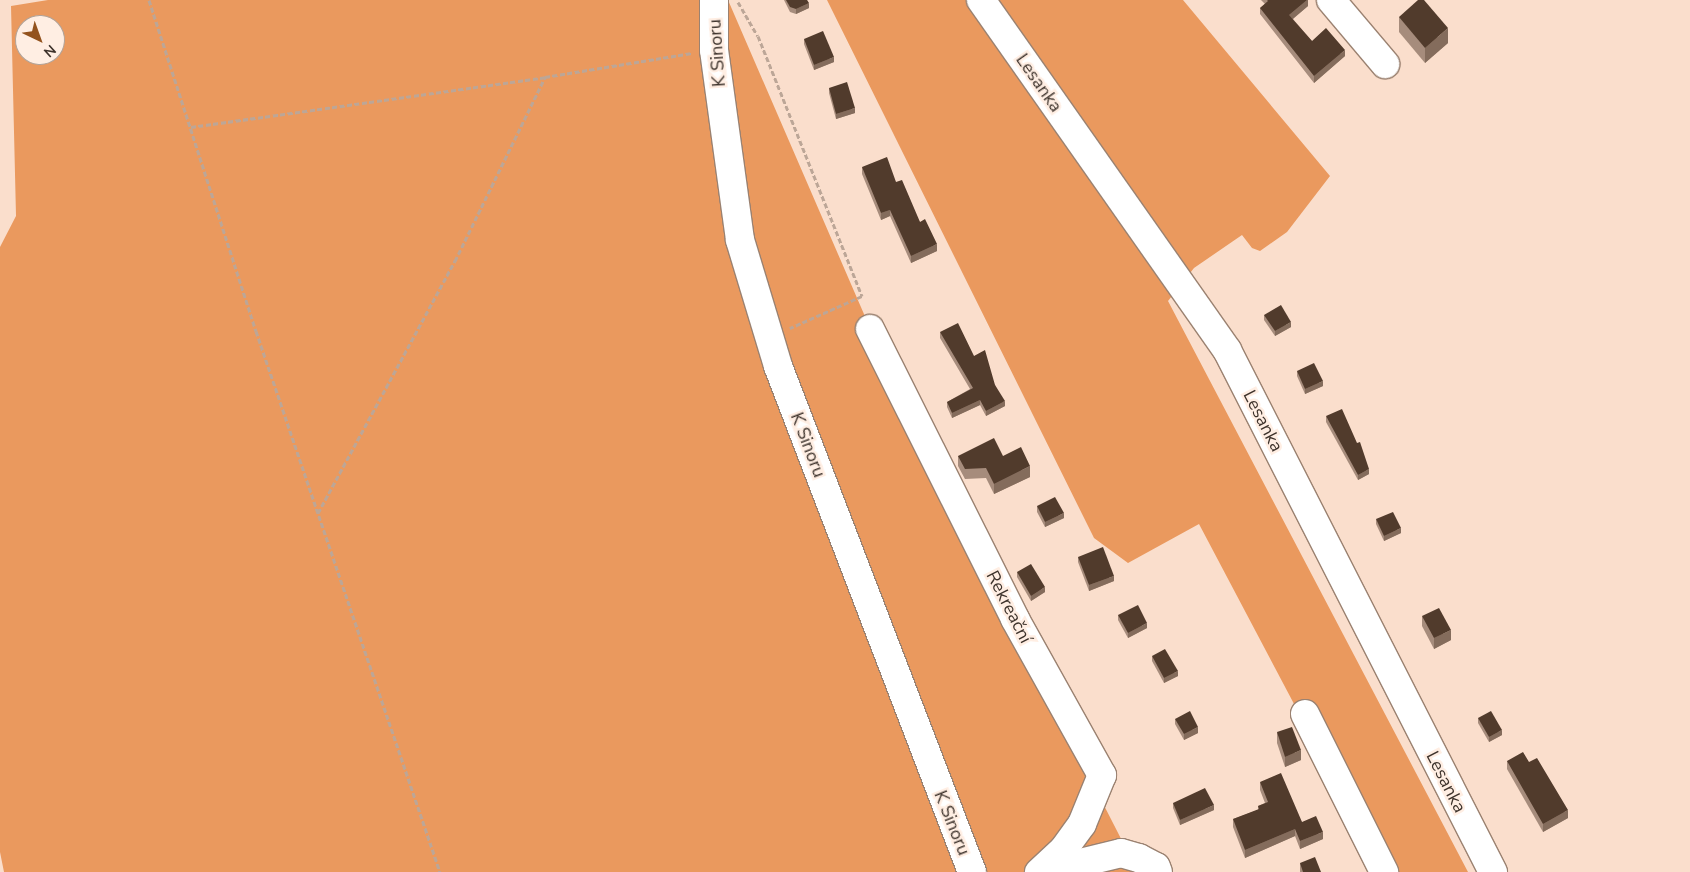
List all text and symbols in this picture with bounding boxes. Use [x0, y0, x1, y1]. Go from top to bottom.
north arrow [15, 15, 65, 65]
street label: K Sinoru [704, 18, 730, 88]
text: N [39, 40, 60, 61]
street label: Lesanka [1011, 50, 1067, 116]
street label: Lesanka [1238, 387, 1288, 455]
street label: K Sinoru [786, 409, 830, 481]
street label: Rekreační [982, 567, 1036, 647]
street label: Lesanka [1421, 748, 1471, 816]
street label: K Sinoru [929, 787, 975, 859]

